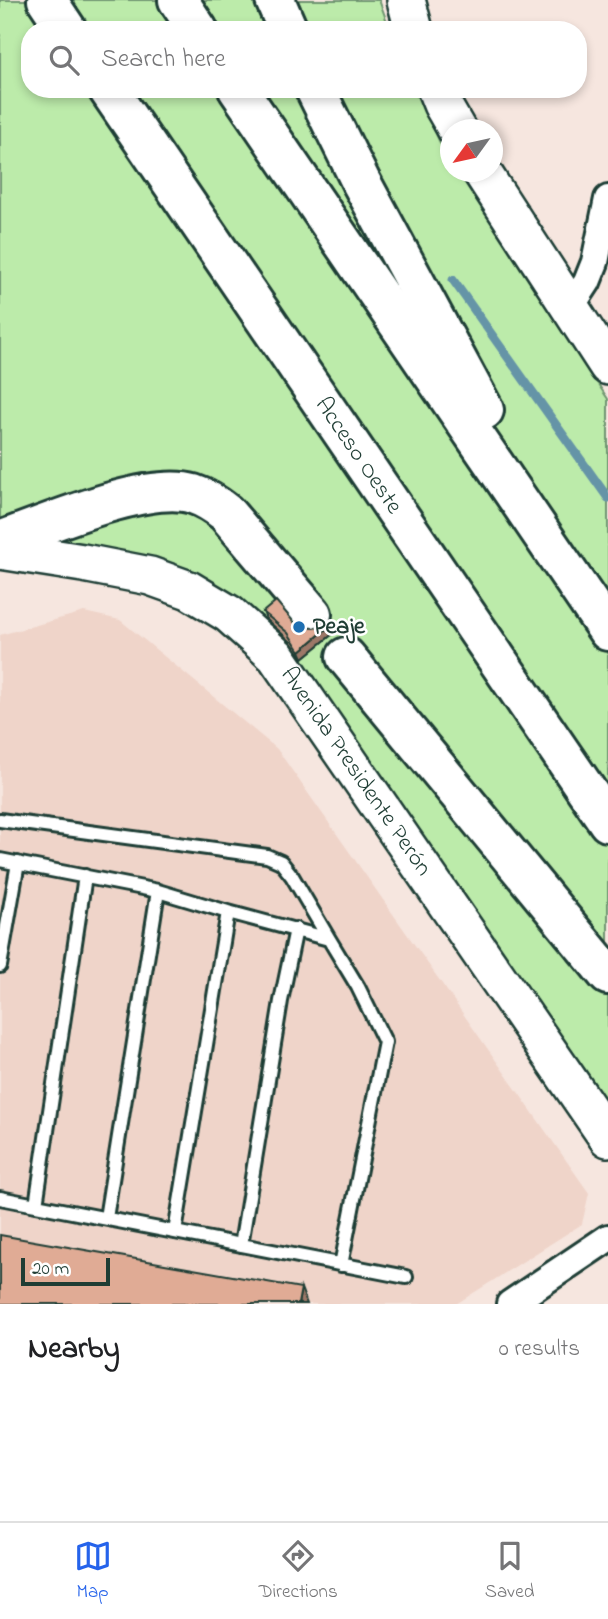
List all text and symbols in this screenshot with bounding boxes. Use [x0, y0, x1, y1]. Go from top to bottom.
search box [21, 21, 587, 98]
icon: search [45, 41, 83, 79]
text: Search here [101, 41, 226, 79]
north arrow [440, 119, 503, 182]
street label: Acceso Oeste [306, 390, 411, 522]
place label: Peaje [313, 610, 366, 645]
marker: Peaje [291, 619, 307, 635]
street label: Avenida Presidente Perón [271, 660, 440, 884]
scale bar [21, 1255, 110, 1287]
text: 20 m [32, 1256, 69, 1283]
text: Nearby [28, 1328, 120, 1372]
text: 0 results [499, 1333, 580, 1366]
tab: Map [74, 1537, 112, 1606]
tab: Directions [259, 1537, 338, 1606]
tab: Saved [485, 1537, 534, 1606]

